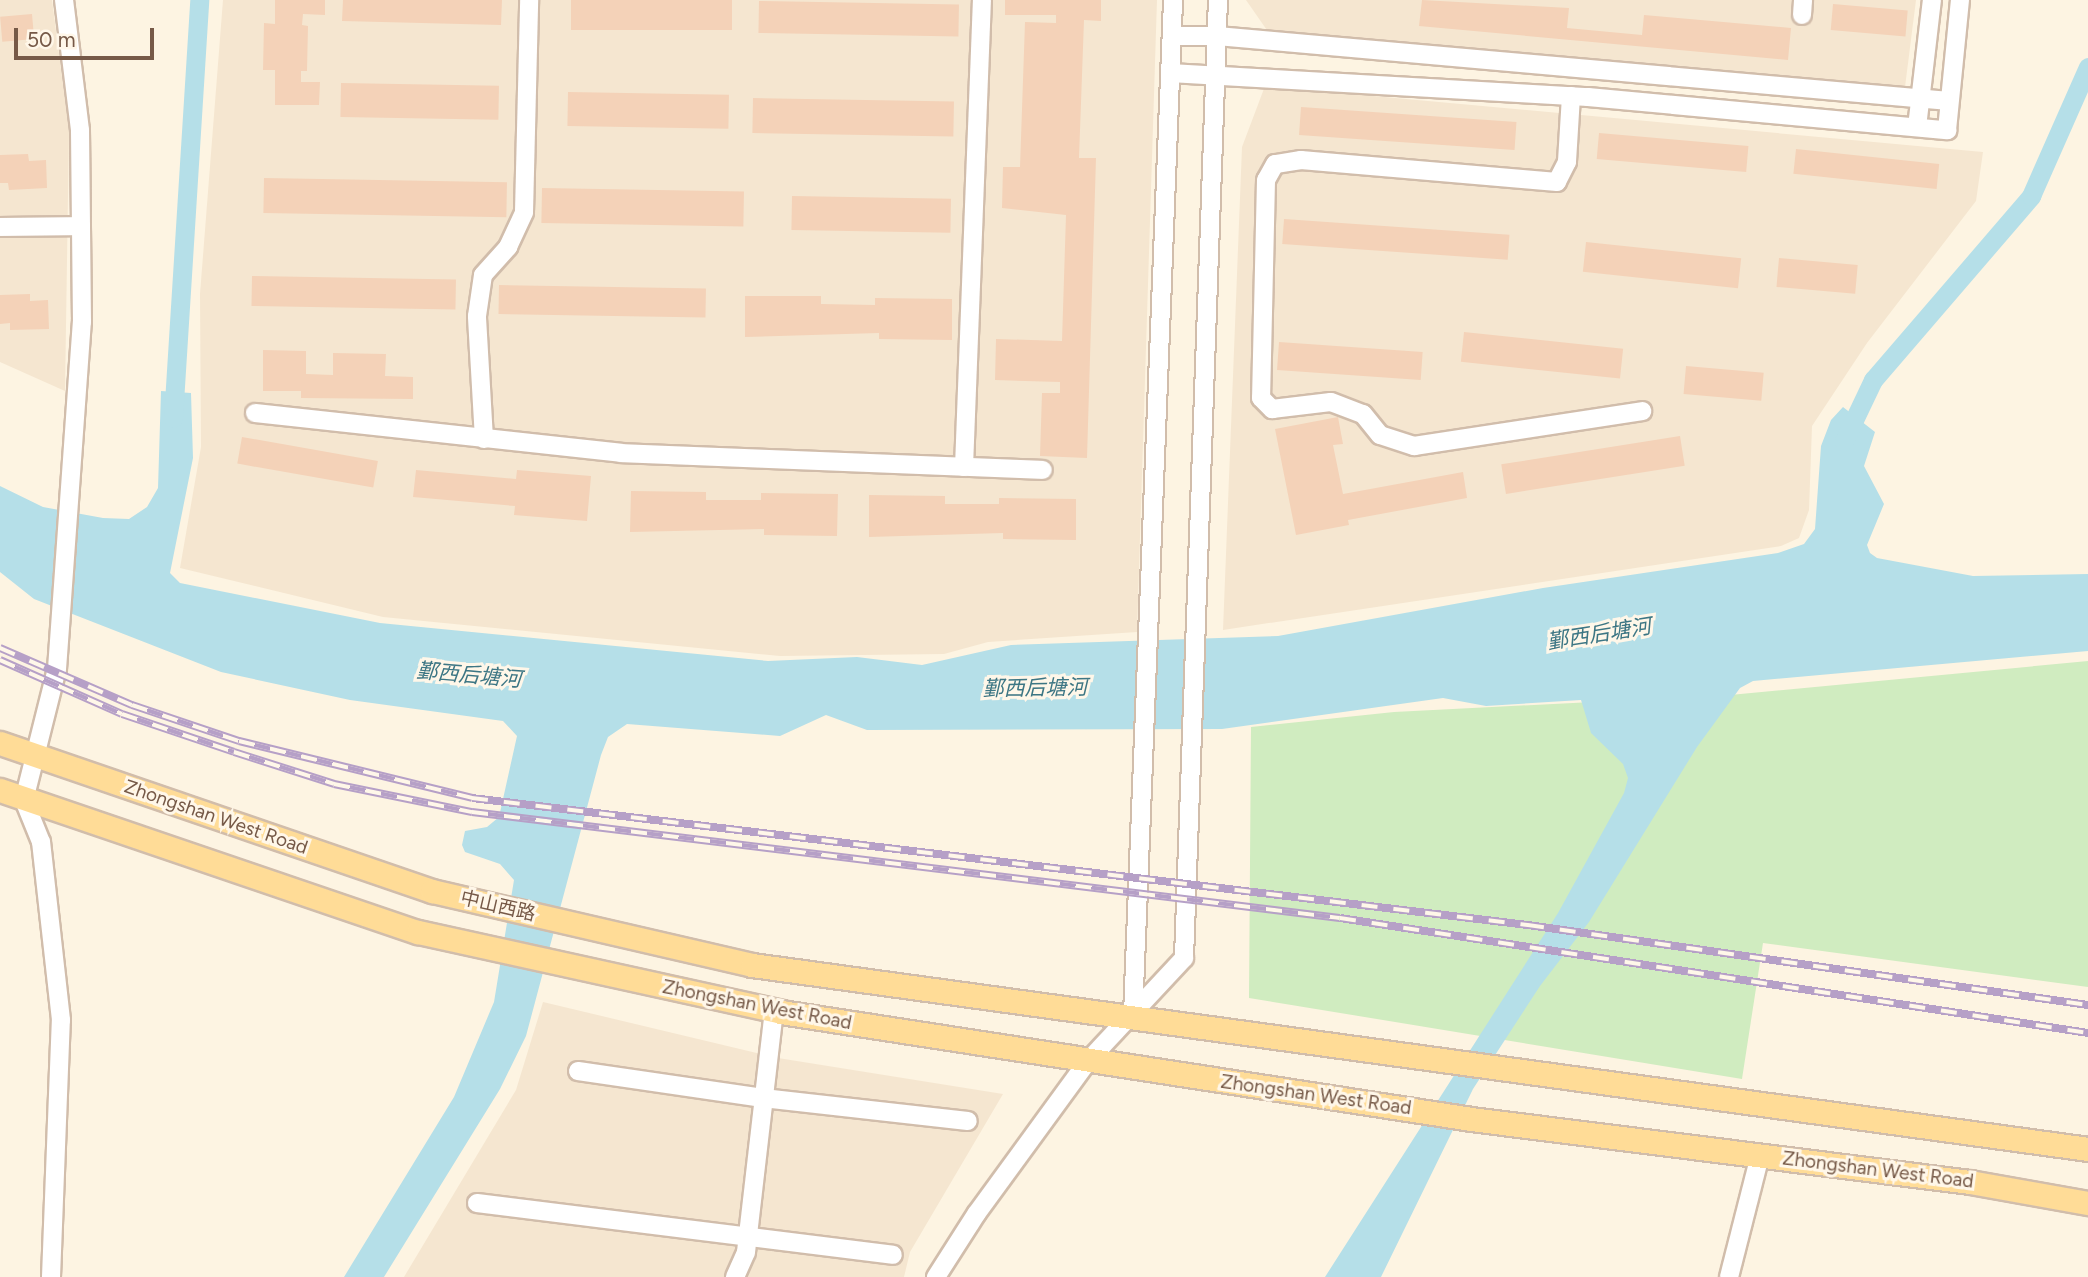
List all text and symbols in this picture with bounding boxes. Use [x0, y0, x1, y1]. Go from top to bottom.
scale bar [18, 14, 158, 58]
text: 50 m [27, 27, 76, 52]
water label: 鄞西后塘河 [1545, 613, 1653, 655]
water label: 鄞西后塘河 [416, 658, 522, 692]
water label: 鄞西后塘河 [982, 674, 1088, 702]
street label: Zhongshan West Road [121, 775, 311, 859]
street label: 中山西路 [458, 886, 538, 926]
street label: Zhongshan West Road [660, 975, 854, 1035]
street label: Zhongshan West Road [1219, 1070, 1413, 1120]
street label: Zhongshan West Road [1781, 1147, 1975, 1193]

